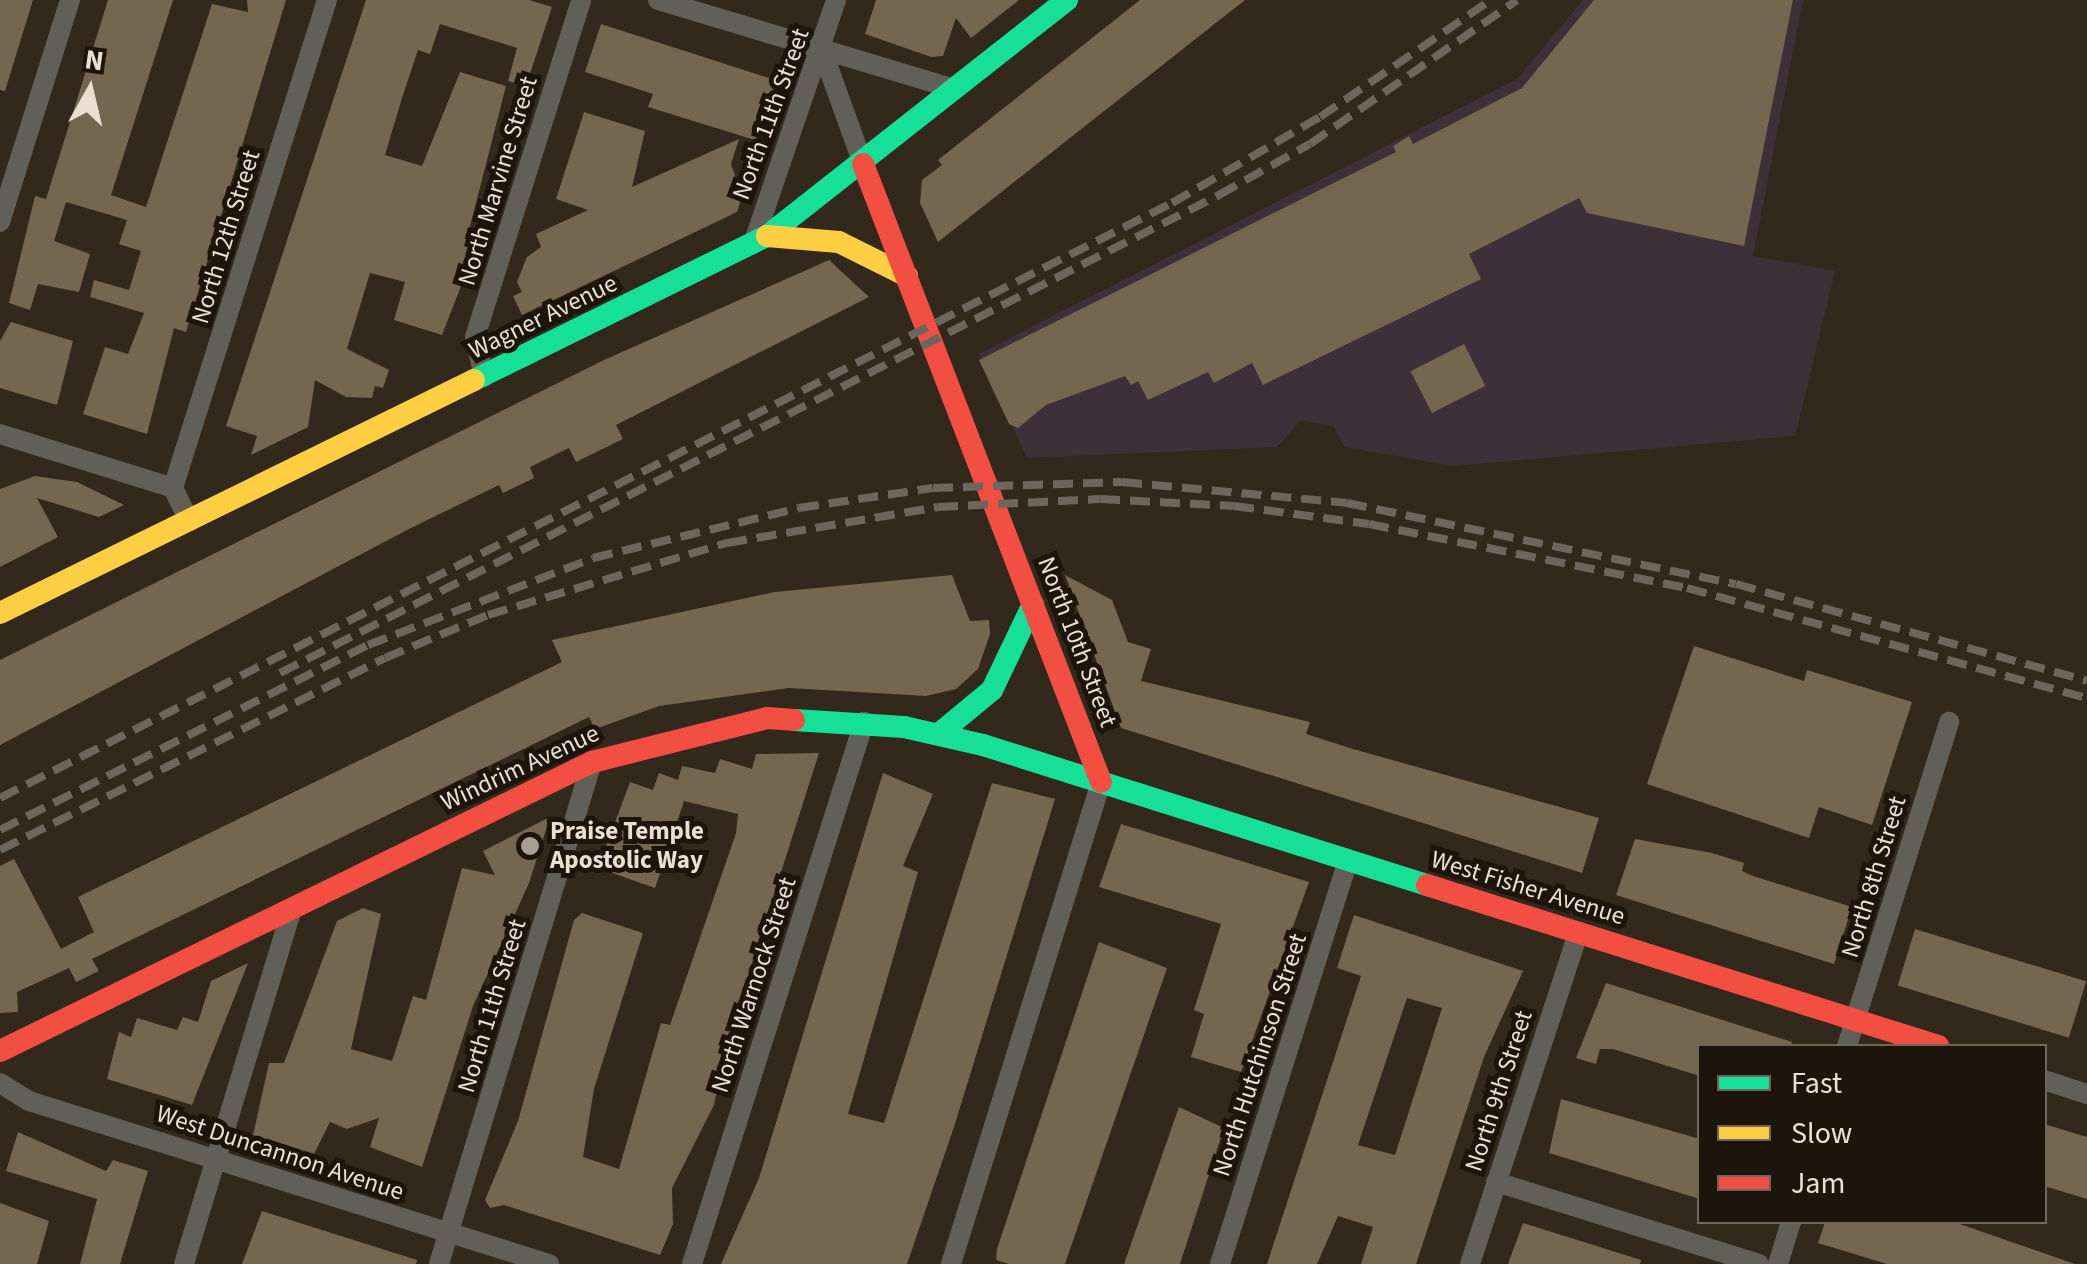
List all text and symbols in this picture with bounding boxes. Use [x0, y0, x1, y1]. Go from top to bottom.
street label: North 11th Street [726, 24, 816, 204]
text: N [82, 39, 106, 81]
north arrow [40, 40, 140, 140]
street label: North Marvine Street [452, 73, 544, 289]
street label: North 12th Street [185, 147, 267, 327]
street label: Wagner Avenue [464, 268, 622, 366]
street label: North 10th Street [1031, 553, 1123, 731]
street label: Windrim Avenue [436, 718, 604, 818]
street label: North 8th Street [1835, 792, 1913, 962]
place label: Praise Temple Apostolic Way [550, 817, 704, 876]
marker: Praise Temple Apostolic Way [519, 835, 541, 857]
street label: West Fisher Avenue [1427, 844, 1629, 932]
street label: North Warnock Street [705, 874, 803, 1096]
street label: North 11th Street [451, 916, 533, 1096]
street label: North Hutchinson Street [1207, 930, 1313, 1180]
street label: North 9th Street [1459, 1007, 1539, 1175]
legend [1697, 1044, 2047, 1224]
text: Fast [1791, 1062, 1842, 1105]
street label: West Duncannon Avenue [152, 1099, 408, 1207]
text: Slow [1791, 1112, 1852, 1155]
text: Jam [1791, 1162, 1845, 1205]

